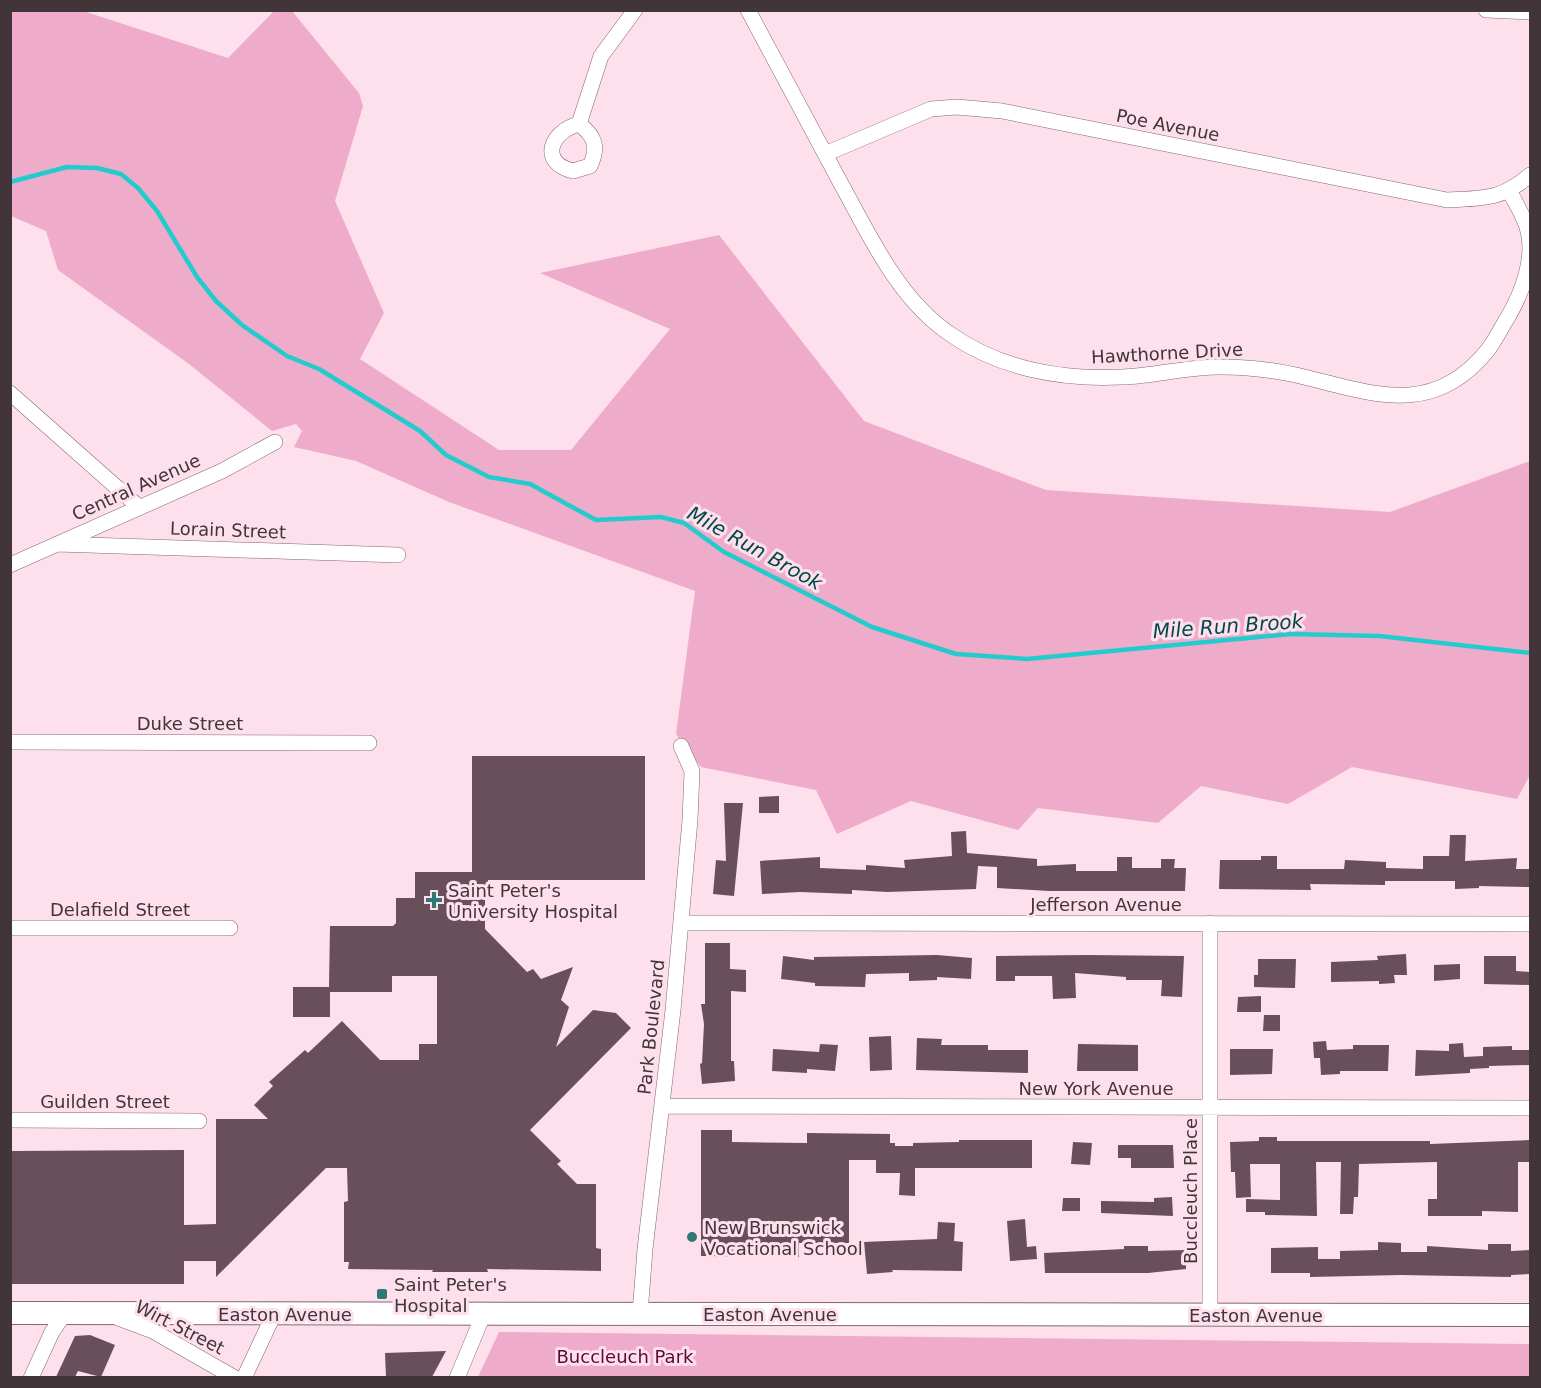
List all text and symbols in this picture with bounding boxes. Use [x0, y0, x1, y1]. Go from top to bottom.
street label: Poe Avenue [1115, 105, 1221, 145]
street label: Hawthorne Drive [1091, 339, 1243, 367]
street label: Central Avenue [69, 449, 203, 525]
water label: Mile Run Brook [683, 501, 828, 596]
street label: Lorain Street [170, 517, 286, 543]
water label: Mile Run Brook [1152, 609, 1305, 643]
street label: Duke Street [137, 713, 243, 734]
place label: Saint Peter's University Hospital [448, 880, 618, 922]
marker: Saint Peter's University Hospital [425, 891, 443, 909]
street label: Jefferson Avenue [1029, 894, 1182, 915]
street label: Delafield Street [50, 899, 190, 920]
street label: Park Boulevard [633, 958, 669, 1096]
street label: New York Avenue [1018, 1078, 1174, 1099]
street label: Guilden Street [40, 1091, 170, 1112]
street label: Buccleuch Place [1180, 1118, 1201, 1264]
place label: New Brunswick Vocational School [704, 1217, 863, 1259]
marker: New Brunswick Vocational School [685, 1230, 699, 1244]
place label: Saint Peter's Hospital [394, 1274, 507, 1316]
marker: Saint Peter's Hospital [375, 1287, 389, 1301]
street label: Wirt Street [132, 1296, 228, 1358]
street label: Easton Avenue [218, 1304, 352, 1325]
street label: Easton Avenue [703, 1304, 837, 1325]
street label: Easton Avenue [1189, 1305, 1323, 1326]
park label: Buccleuch Park [557, 1346, 694, 1367]

